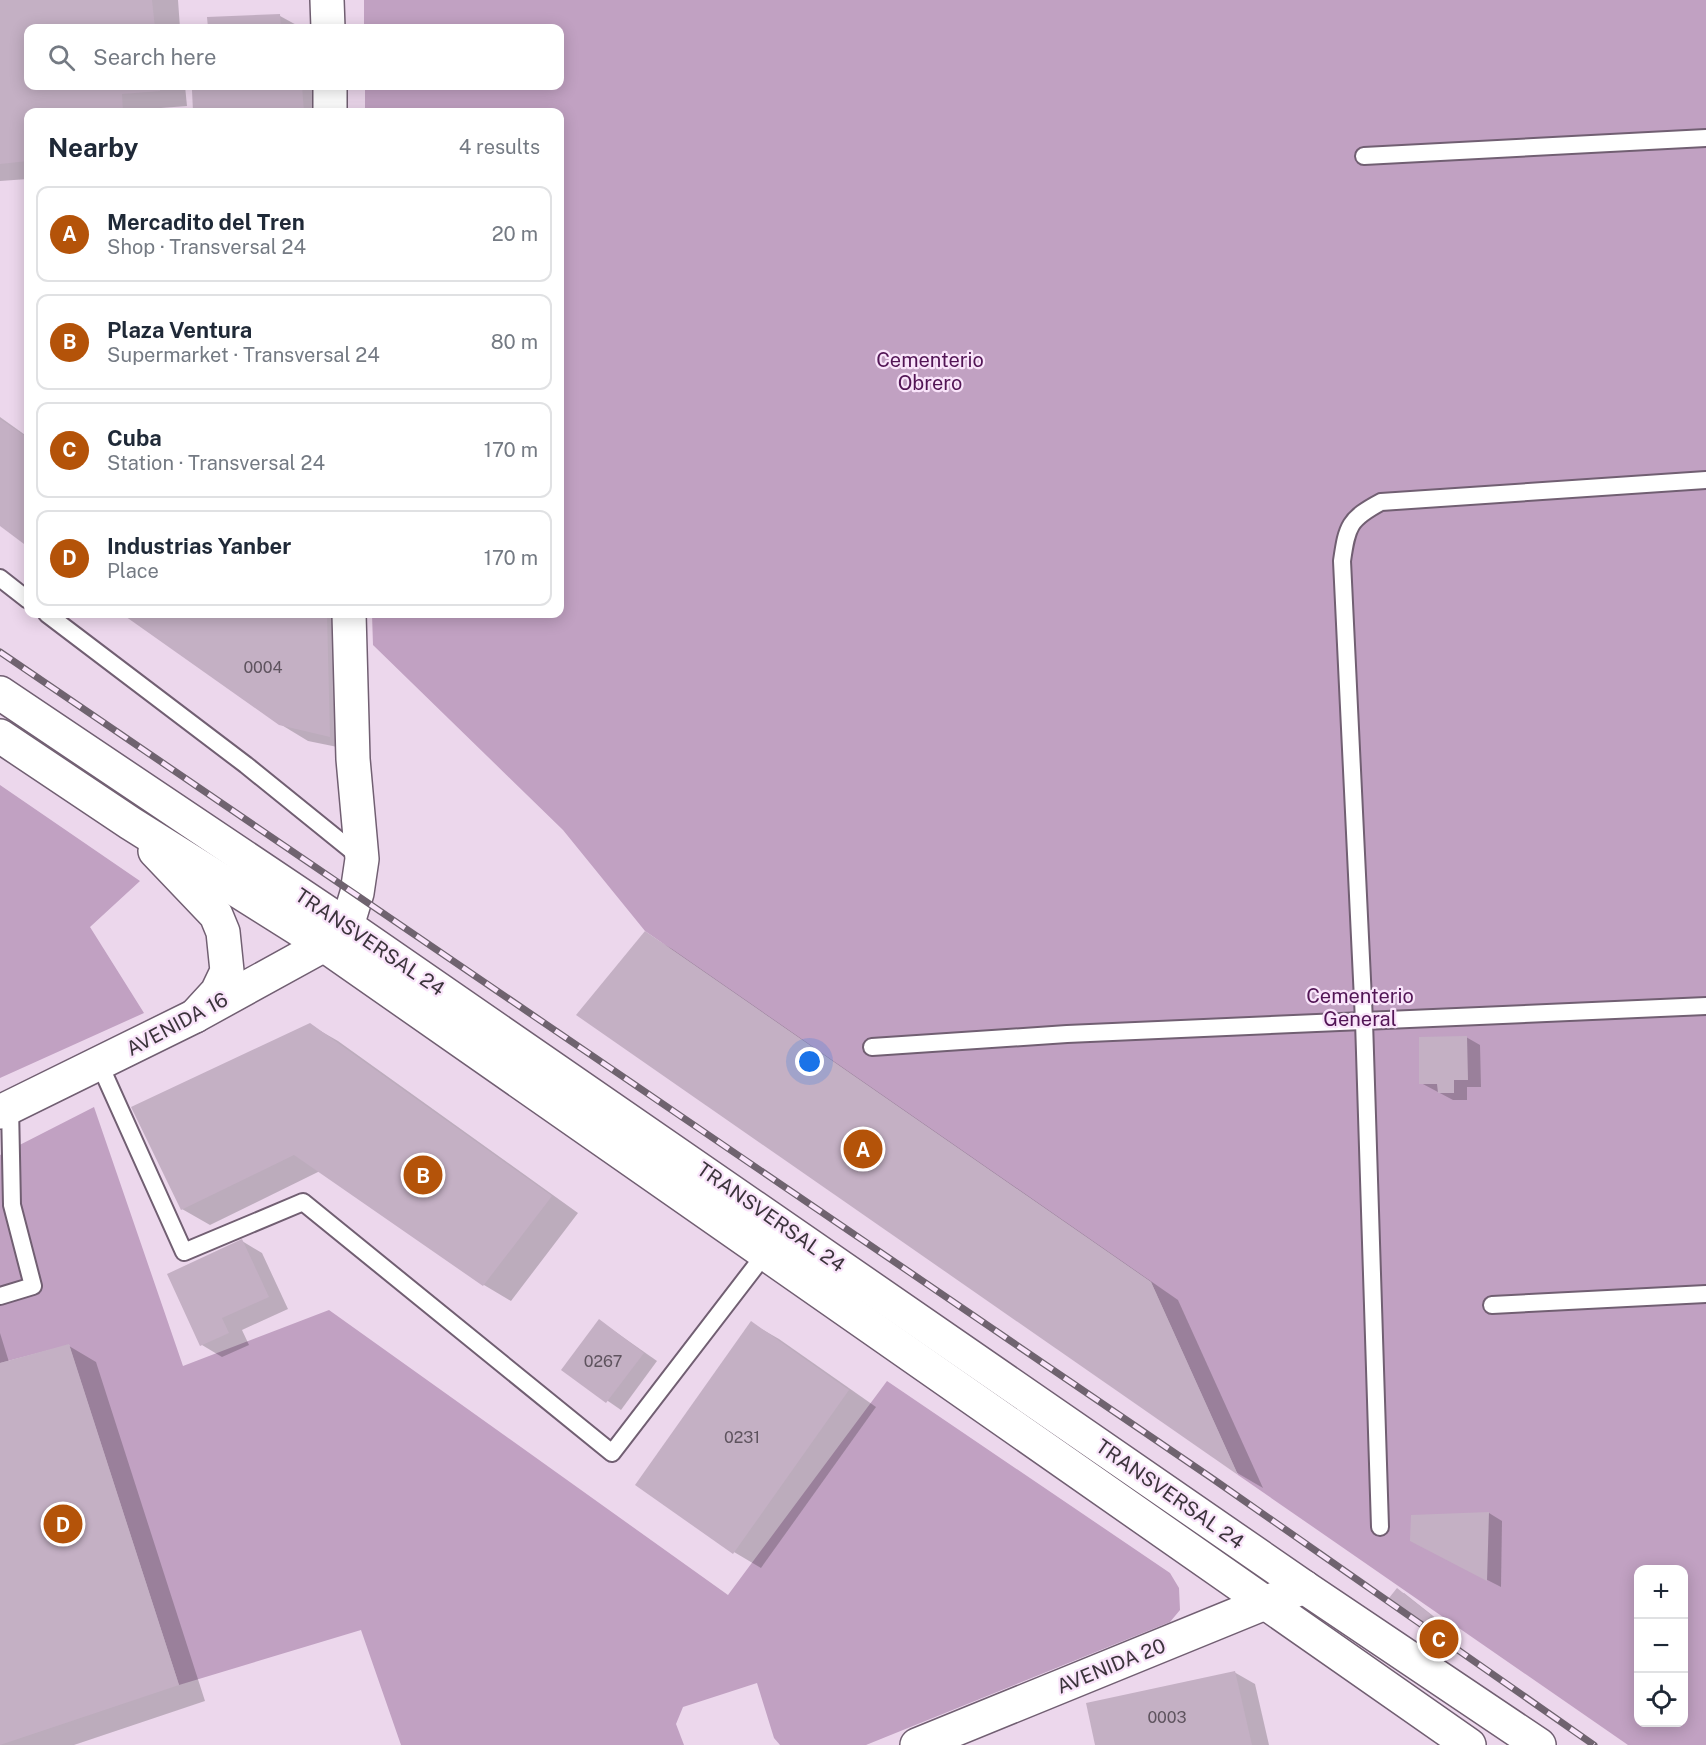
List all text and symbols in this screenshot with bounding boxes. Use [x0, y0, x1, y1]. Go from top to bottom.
search box [24, 24, 564, 90]
icon: search [45, 41, 78, 74]
text: Search here [93, 44, 217, 70]
text: Nearby [48, 132, 138, 163]
text: 4 results [459, 135, 540, 159]
text: Mercadito del Tren [107, 209, 305, 235]
text: A [62, 222, 77, 246]
text: 20 m [492, 222, 538, 246]
text: Shop · Transversal 24 [107, 235, 306, 259]
text: Plaza Ventura [107, 317, 252, 343]
text: B [63, 330, 76, 354]
text: 80 m [491, 330, 538, 354]
text: Supermarket · Transversal 24 [107, 343, 380, 367]
park label: Cementerio Obrero [876, 348, 984, 395]
text: Cuba [107, 425, 162, 451]
text: C [62, 438, 77, 462]
text: 170 m [484, 438, 538, 462]
text: Station · Transversal 24 [107, 451, 325, 475]
text: Industrias Yanber [107, 533, 291, 559]
text: D [62, 546, 77, 570]
text: 170 m [484, 546, 538, 570]
text: Place [107, 559, 159, 583]
house number: 0004 [243, 658, 283, 677]
street label: TRANSVERSAL 24 [291, 883, 449, 1001]
park label: Cementerio General [1306, 984, 1414, 1031]
street label: AVENIDA 16 [122, 987, 232, 1061]
your location [795, 1047, 824, 1076]
pin: A [844, 1126, 882, 1172]
pin: B [404, 1152, 442, 1198]
street label: TRANSVERSAL 24 [692, 1157, 850, 1277]
house number: 0267 [584, 1352, 622, 1371]
house number: 0231 [724, 1428, 760, 1447]
street label: TRANSVERSAL 24 [1091, 1434, 1249, 1554]
pin: D [44, 1502, 82, 1546]
map controls [1634, 1565, 1688, 1727]
button: + [1634, 1565, 1688, 1619]
pin: C [1420, 1616, 1458, 1662]
button: − [1634, 1619, 1688, 1673]
street label: AVENIDA 20 [1053, 1633, 1169, 1699]
button: locate [1634, 1673, 1688, 1727]
house number: 0003 [1147, 1708, 1187, 1727]

